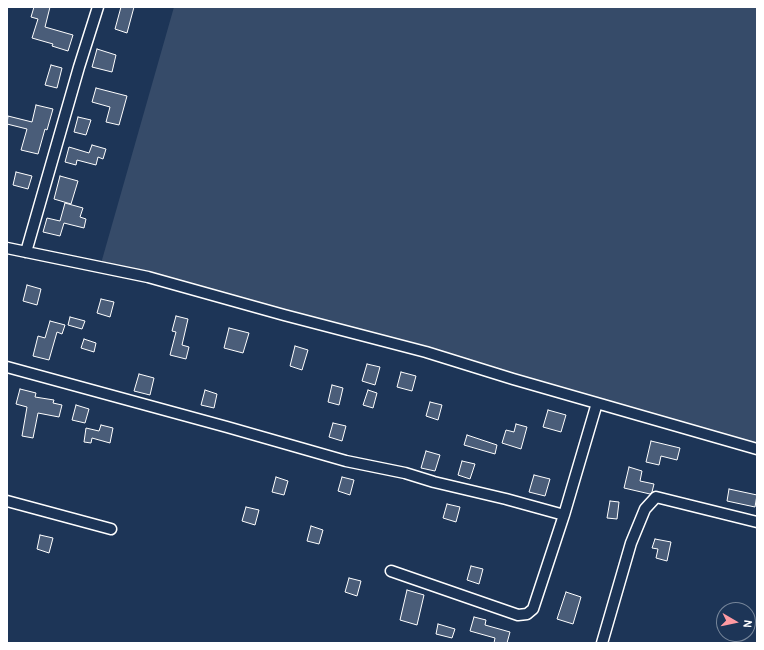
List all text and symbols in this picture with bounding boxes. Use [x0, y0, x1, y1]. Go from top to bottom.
north arrow [716, 602, 756, 642]
text: N [740, 619, 754, 628]

